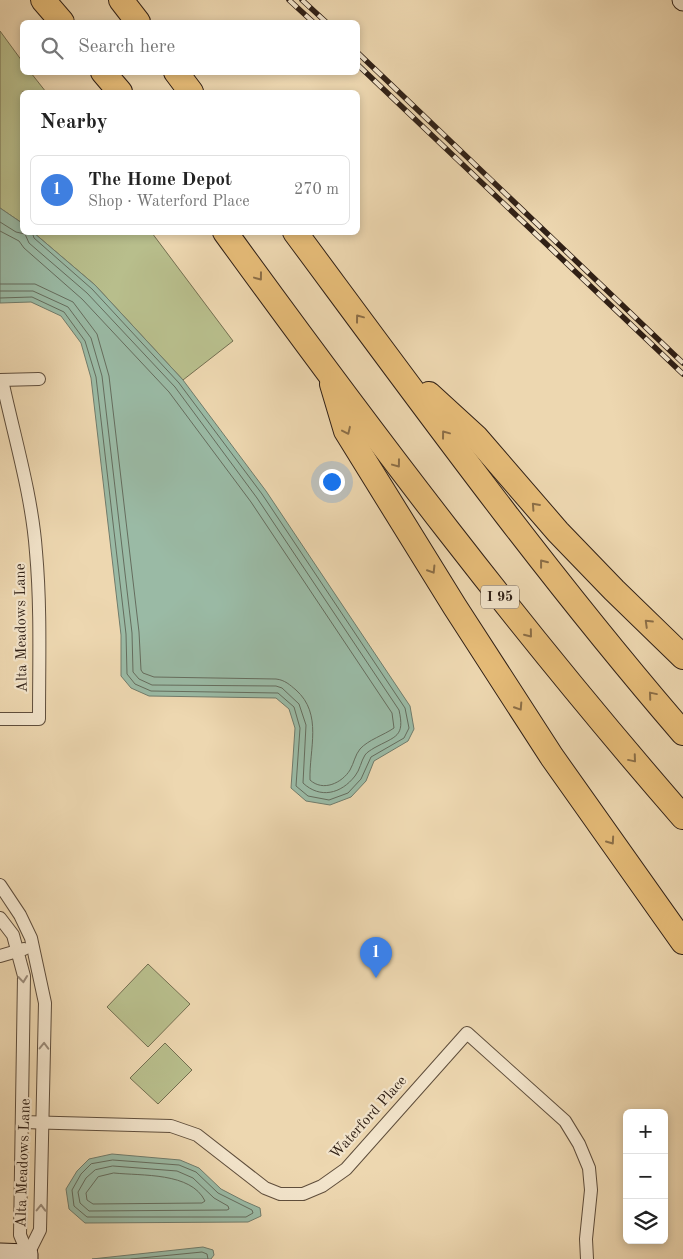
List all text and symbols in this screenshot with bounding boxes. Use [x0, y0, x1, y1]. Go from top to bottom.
search box [20, 20, 360, 75]
icon: search [38, 34, 66, 62]
text: Search here [78, 38, 175, 57]
text: Nearby [40, 112, 108, 133]
text: The Home Depot [88, 171, 232, 190]
text: 1 [52, 182, 62, 198]
text: 270 m [294, 182, 339, 198]
text: Shop · Waterford Place [88, 194, 250, 210]
one-way arrow [253, 271, 262, 281]
one-way arrow [356, 314, 365, 324]
one-way arrow [341, 426, 351, 435]
one-way arrow [443, 431, 451, 440]
one-way arrow [391, 458, 400, 468]
your location [319, 469, 345, 495]
one-way arrow [532, 503, 541, 512]
one-way arrow [541, 560, 549, 569]
street label: Alta Meadows Lane [13, 563, 31, 693]
one-way arrow [426, 564, 436, 573]
road number: I 95 [481, 586, 519, 608]
one-way arrow [645, 620, 654, 629]
one-way arrow [524, 628, 533, 637]
one-way arrow [648, 692, 657, 701]
one-way arrow [513, 701, 523, 710]
one-way arrow [627, 753, 635, 762]
one-way arrow [605, 835, 613, 844]
pin: 1 [360, 937, 392, 978]
one-way arrow [17, 975, 28, 983]
one-way arrow [39, 1042, 49, 1050]
street label: Waterford Place [328, 1073, 410, 1162]
street label: Alta Meadows Lane [14, 1098, 34, 1228]
map controls [623, 1109, 668, 1244]
button: + [623, 1109, 668, 1154]
button: − [623, 1154, 668, 1199]
button: layers [623, 1199, 668, 1244]
one-way arrow [35, 1204, 46, 1212]

